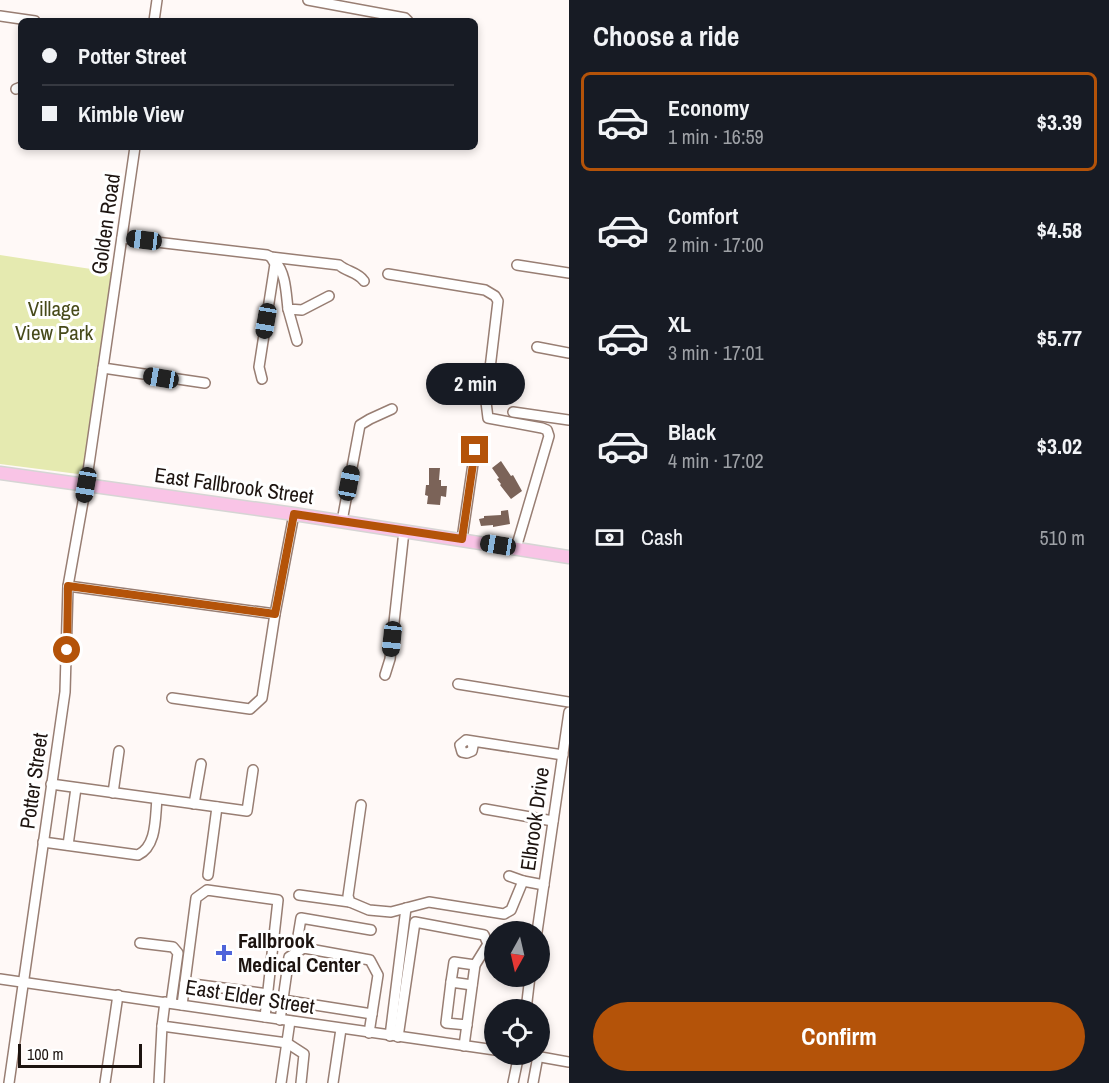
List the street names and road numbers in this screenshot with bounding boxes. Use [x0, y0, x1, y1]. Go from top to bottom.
street label: Golden Road [84, 172, 127, 276]
street label: East Fallbrook Street [153, 460, 315, 511]
street label: Potter Street [12, 731, 55, 831]
street label: Elbrook Drive [513, 765, 556, 873]
street label: East Elder Street [184, 972, 317, 1021]

